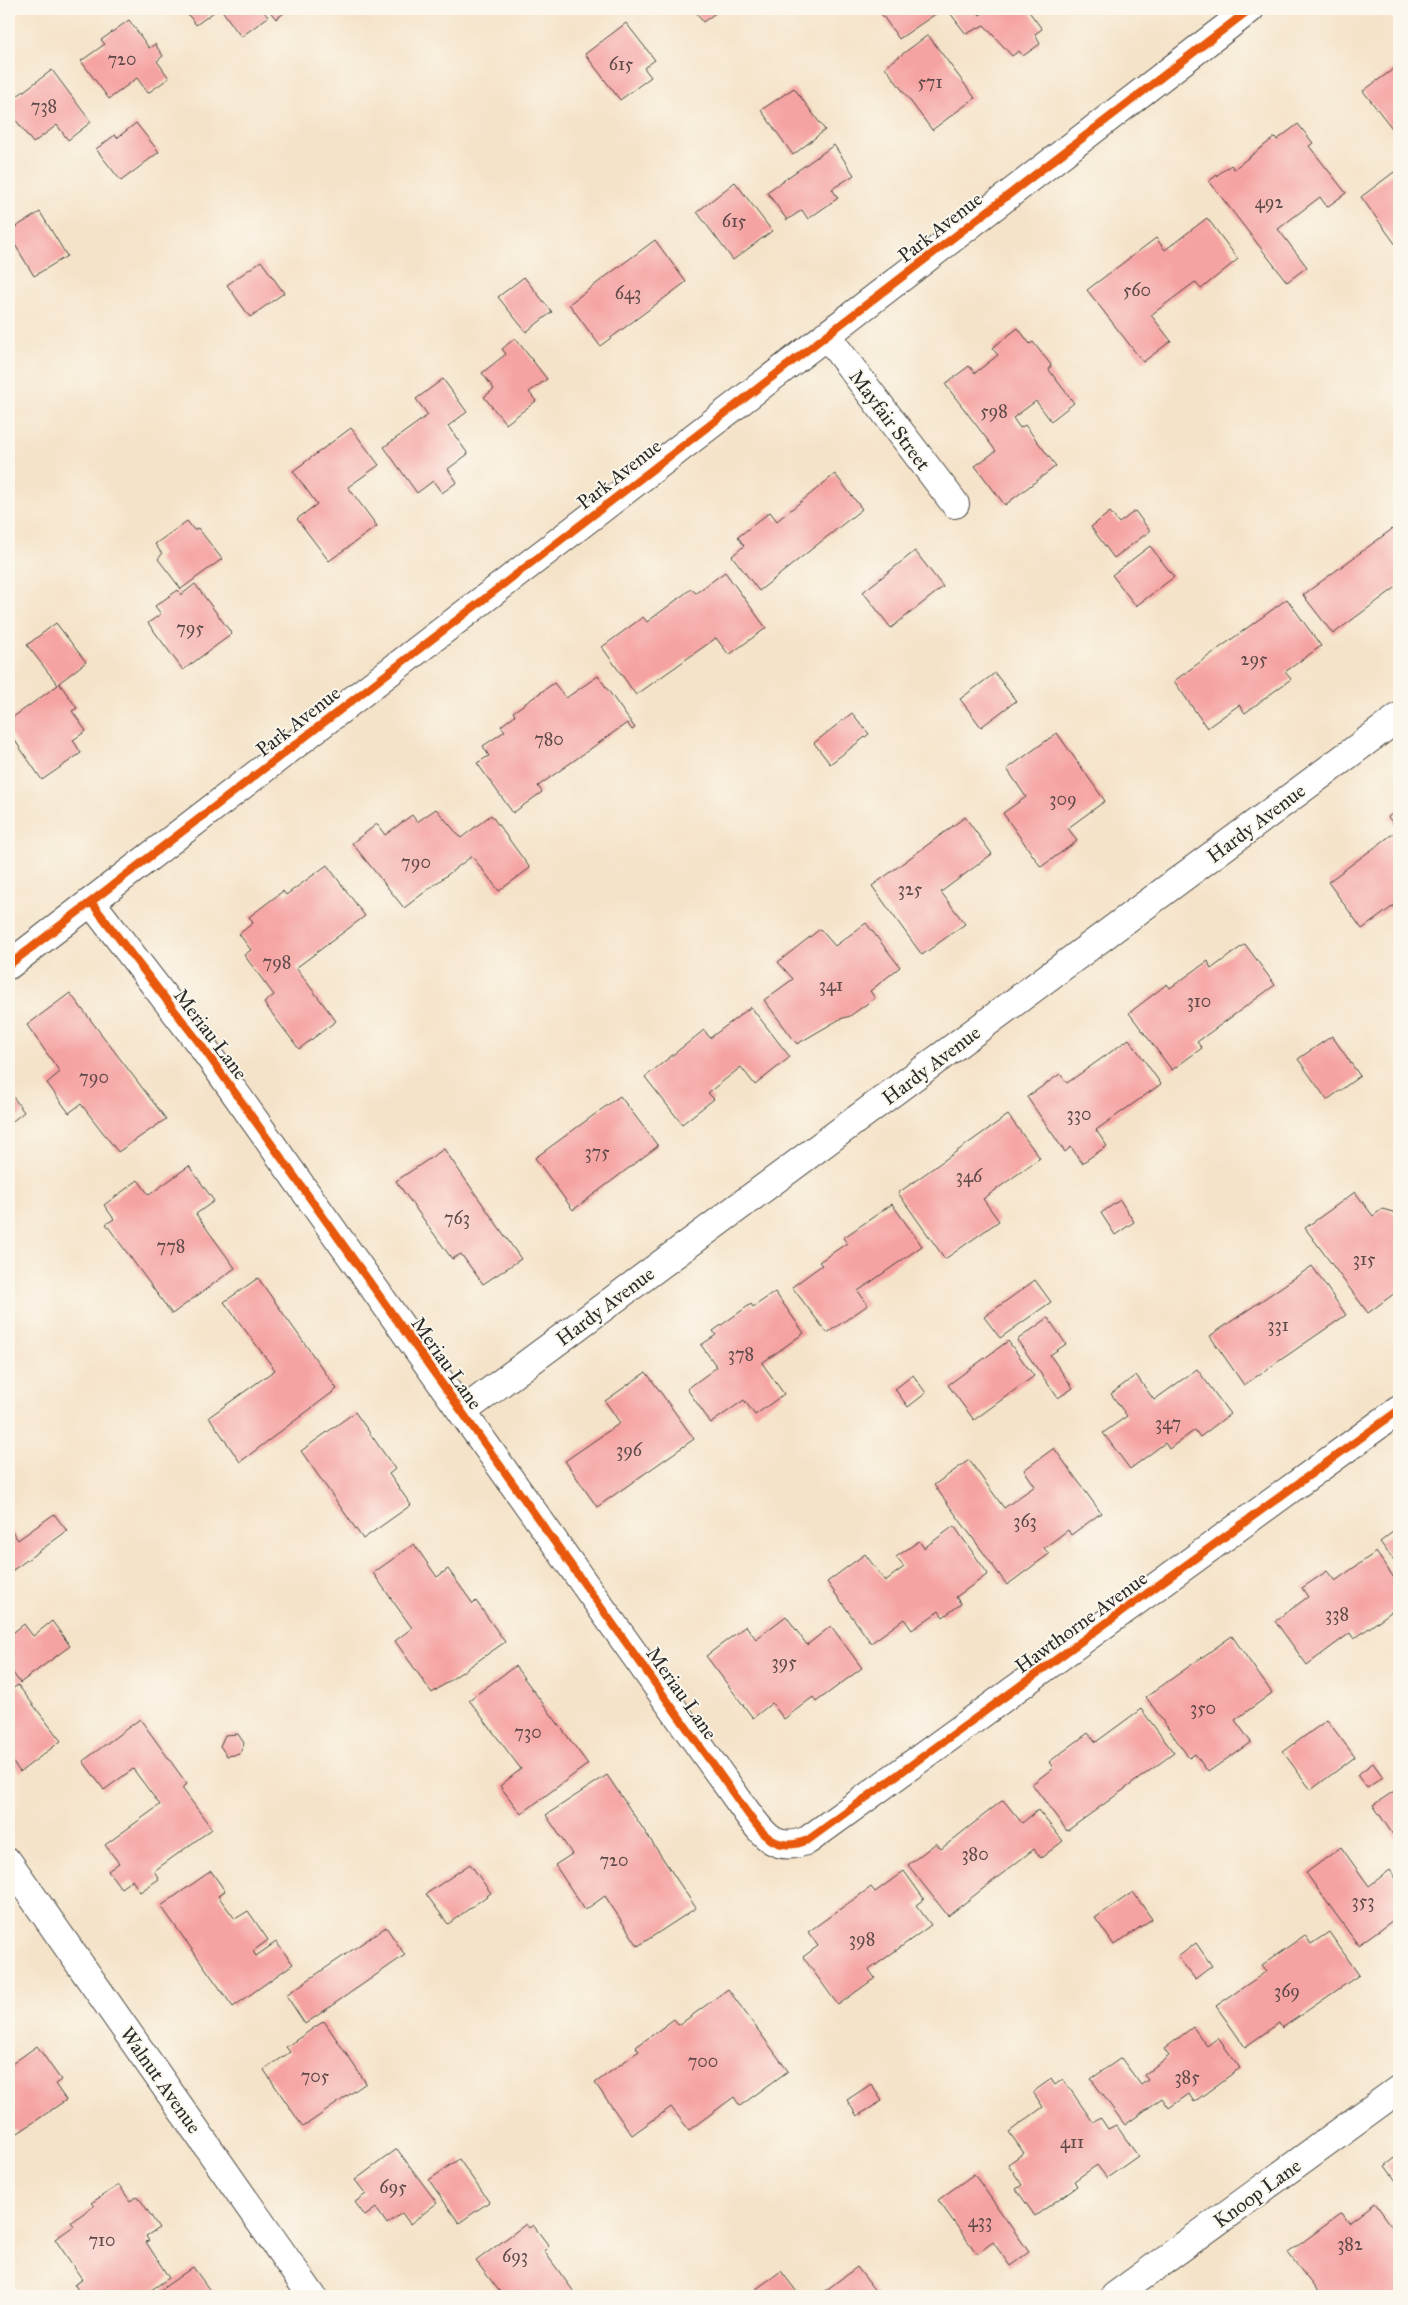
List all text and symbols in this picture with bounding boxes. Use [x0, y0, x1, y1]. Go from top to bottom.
house number: 720 [108, 48, 136, 70]
house number: 615 [609, 53, 634, 75]
house number: 571 [917, 71, 943, 93]
house number: 738 [31, 95, 57, 117]
street label: Park Avenue [893, 187, 987, 267]
house number: 492 [1255, 191, 1283, 213]
house number: 615 [722, 210, 747, 232]
house number: 560 [1123, 279, 1151, 301]
house number: 643 [615, 282, 641, 304]
street label: Mayfair Street [844, 365, 936, 475]
house number: 598 [980, 400, 1008, 422]
street label: Park Avenue [572, 434, 666, 514]
house number: 795 [176, 617, 204, 639]
house number: 295 [1241, 648, 1268, 670]
street label: Park Avenue [251, 681, 345, 761]
house number: 780 [534, 728, 564, 750]
street label: Hardy Avenue [1202, 778, 1310, 868]
house number: 309 [1049, 788, 1077, 810]
house number: 790 [401, 851, 431, 873]
house number: 325 [898, 878, 923, 900]
house number: 798 [263, 951, 291, 973]
house number: 341 [819, 974, 843, 996]
street label: Meriau Lane [169, 984, 253, 1084]
house number: 310 [1187, 990, 1211, 1012]
street label: Hardy Avenue [877, 1020, 985, 1110]
house number: 790 [79, 1066, 109, 1088]
house number: 330 [1067, 1103, 1091, 1125]
house number: 375 [584, 1141, 610, 1163]
house number: 346 [956, 1165, 983, 1187]
house number: 763 [444, 1207, 470, 1229]
house number: 778 [157, 1235, 185, 1257]
house number: 315 [1353, 1248, 1376, 1270]
street label: Hardy Avenue [551, 1261, 659, 1351]
street label: Meriau Lane [406, 1312, 488, 1414]
house number: 331 [1267, 1314, 1289, 1336]
house number: 378 [728, 1343, 754, 1365]
house number: 347 [1155, 1412, 1181, 1434]
house number: 396 [616, 1439, 643, 1461]
house number: 363 [1013, 1510, 1037, 1532]
street label: Hawthorne Avenue [1010, 1566, 1152, 1678]
house number: 338 [1325, 1603, 1349, 1625]
street label: Meriau Lane [641, 1642, 723, 1744]
house number: 395 [771, 1651, 797, 1673]
house number: 350 [1190, 1697, 1216, 1719]
house number: 730 [514, 1721, 542, 1743]
house number: 380 [961, 1843, 989, 1865]
house number: 720 [600, 1849, 628, 1871]
house number: 353 [1352, 1890, 1374, 1912]
house number: 398 [849, 1928, 875, 1950]
house number: 369 [1274, 1980, 1300, 2002]
street label: Walnut Avenue [115, 2022, 207, 2138]
house number: 700 [688, 2050, 718, 2072]
house number: 705 [301, 2065, 330, 2087]
house number: 385 [1174, 2066, 1200, 2088]
house number: 411 [1060, 2131, 1084, 2153]
street label: Knoop Lane [1209, 2153, 1305, 2233]
house number: 695 [379, 2176, 407, 2198]
house number: 433 [968, 2210, 992, 2232]
house number: 710 [88, 2229, 116, 2251]
house number: 382 [1337, 2233, 1363, 2255]
house number: 693 [502, 2245, 528, 2267]

